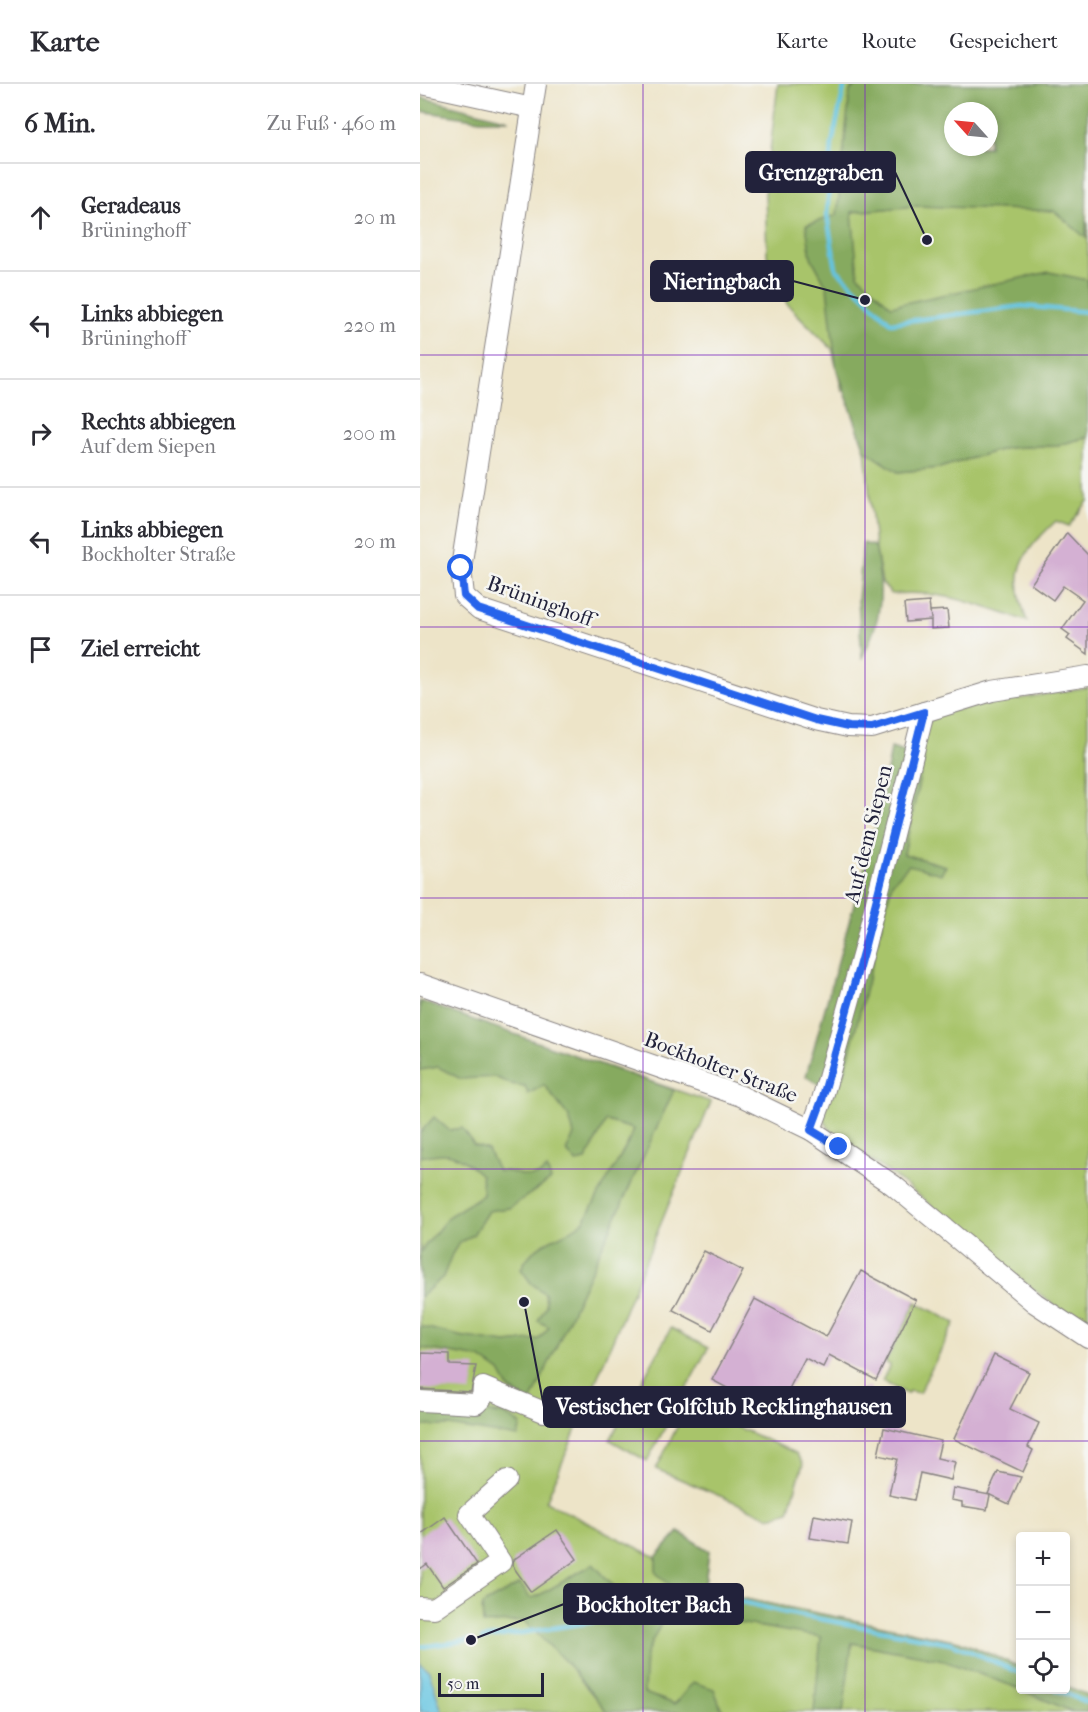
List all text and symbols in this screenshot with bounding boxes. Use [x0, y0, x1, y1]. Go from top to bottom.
text: Karte [30, 25, 100, 58]
text: Karte [776, 29, 828, 53]
text: Route [861, 29, 916, 53]
text: Gespeichert [949, 29, 1058, 53]
north arrow [944, 102, 998, 156]
text: 6 Min. [24, 108, 95, 139]
text: Zu Fuß · 460 m [267, 112, 396, 135]
callout: Grenzgraben [746, 152, 895, 192]
text: Grenzgraben [759, 160, 884, 186]
text: Geradeaus [81, 193, 181, 219]
icon: ahead [24, 201, 57, 234]
text: 20 m [354, 206, 396, 229]
text: Brüninghoff [81, 219, 187, 242]
callout: Nieringbach [651, 261, 793, 301]
text: Nieringbach [663, 269, 782, 295]
text: Links abbiegen [81, 301, 223, 327]
icon: left [24, 309, 57, 342]
text: 220 m [343, 314, 396, 337]
text: Brüninghoff [81, 327, 187, 350]
text: Rechts abbiegen [81, 409, 236, 435]
icon: right [24, 417, 57, 450]
text: 200 m [343, 422, 396, 445]
text: Auf dem Siepen [81, 435, 216, 458]
text: Links abbiegen [81, 517, 223, 543]
icon: left [24, 525, 57, 558]
text: 20 m [354, 530, 396, 553]
text: Bockholter Straße [81, 543, 236, 566]
route start [447, 554, 473, 580]
street label: Brüninghoff [484, 571, 601, 633]
icon: arrive [24, 633, 57, 666]
text: Ziel erreicht [81, 636, 200, 662]
street label: Auf dem Siepen [839, 762, 897, 907]
street label: Bockholter Straße [641, 1027, 801, 1107]
route end [825, 1133, 851, 1159]
callout: Vestischer Golfclub Recklinghausen [544, 1387, 905, 1427]
text: Vestischer Golfclub Recklinghausen [555, 1394, 892, 1420]
map controls [1016, 1532, 1070, 1694]
button: + [1016, 1532, 1070, 1586]
callout: Bockholter Bach [564, 1584, 743, 1624]
button: − [1016, 1586, 1070, 1640]
text: Bockholter Bach [577, 1592, 732, 1618]
button: locate [1016, 1640, 1070, 1694]
scale bar [438, 1670, 544, 1698]
text: 50 m [447, 1674, 479, 1693]

